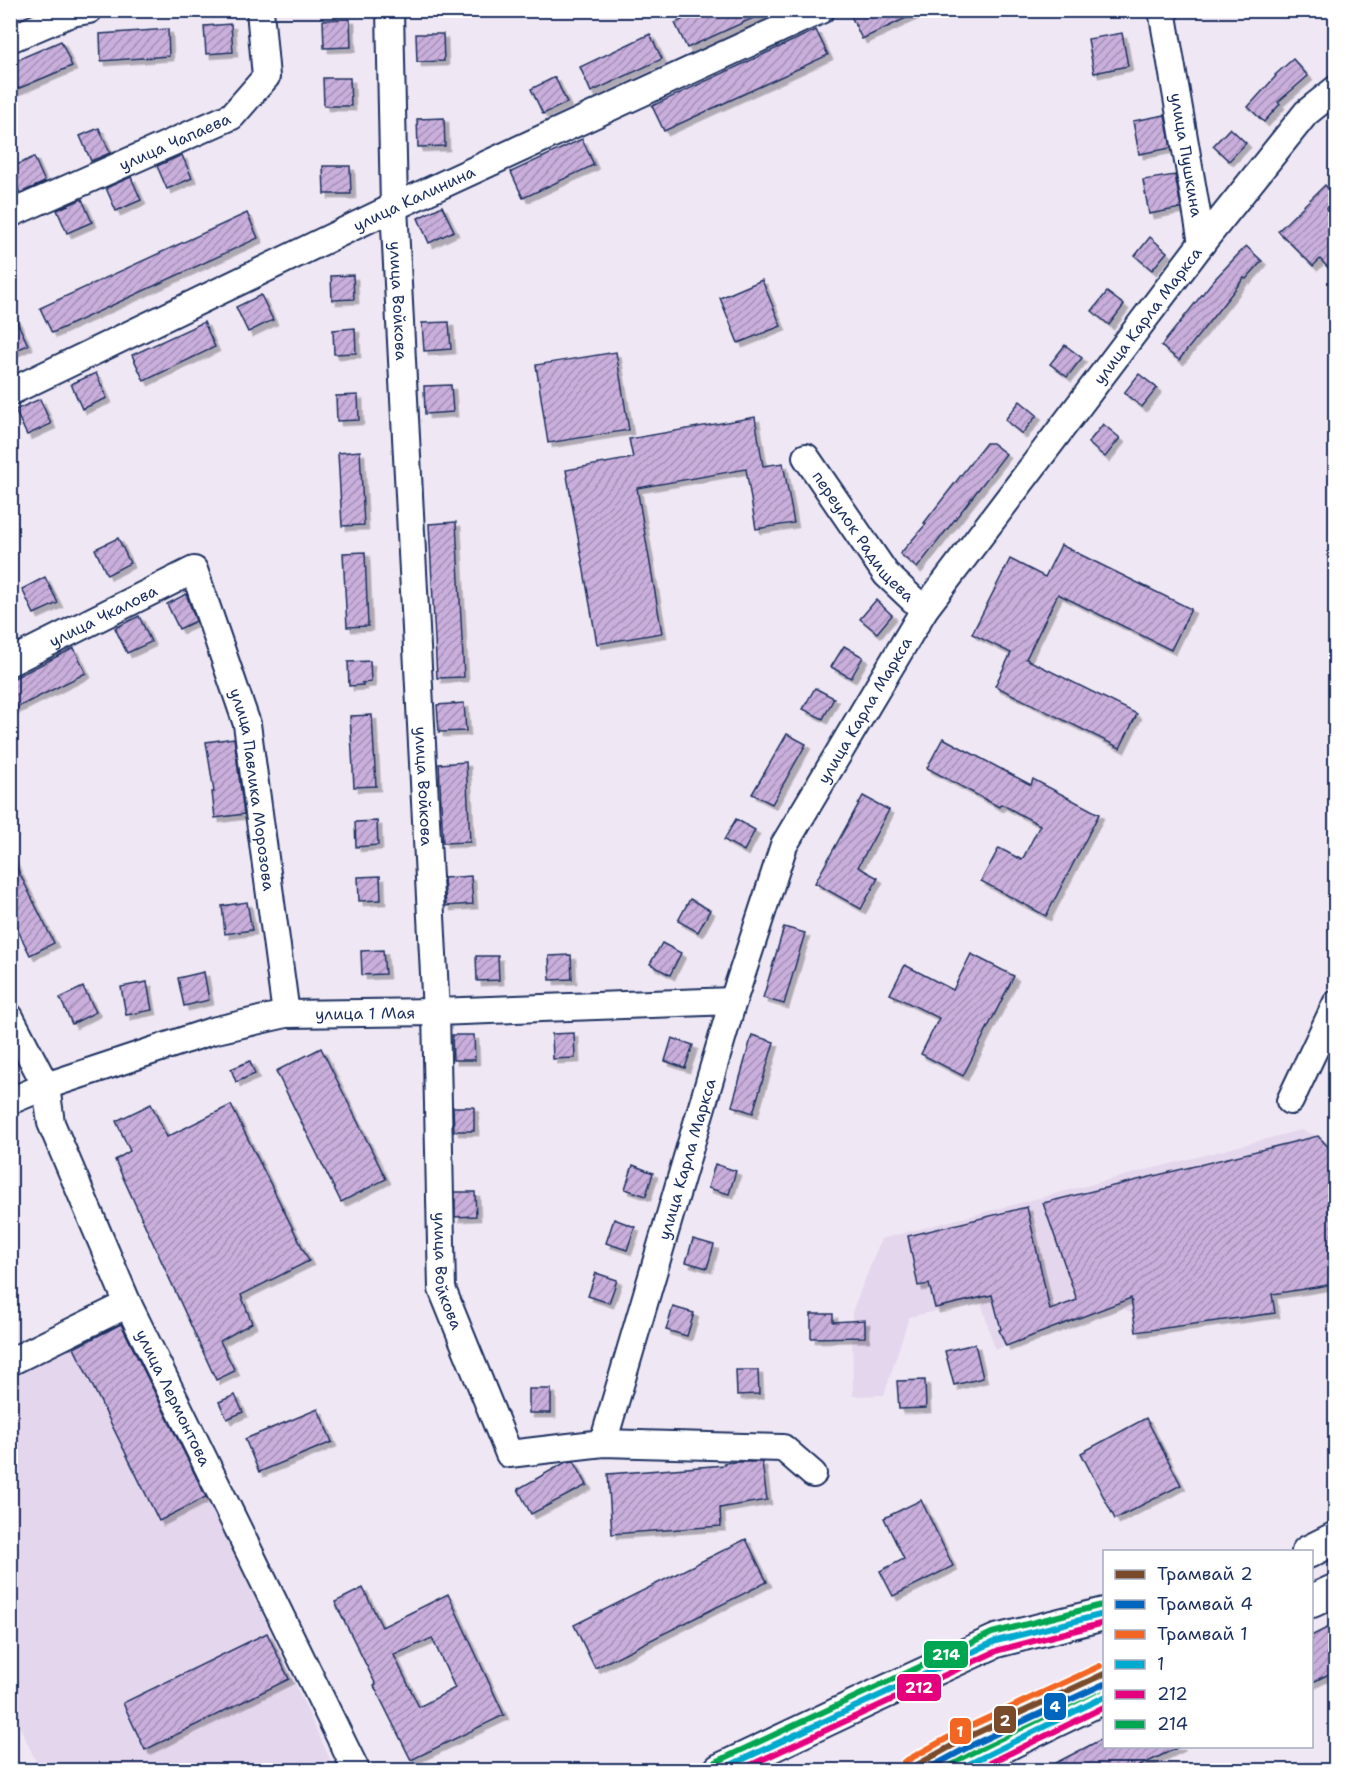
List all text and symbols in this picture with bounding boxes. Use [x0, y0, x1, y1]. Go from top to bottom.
street label: улица Пушкина [1165, 91, 1207, 219]
street label: улица Чапаева [116, 108, 234, 176]
street label: улица Калинина [350, 161, 478, 236]
street label: улица Войкова [385, 241, 412, 361]
street label: улица Карла Маркса [1089, 243, 1207, 389]
street label: переулок Радищева [808, 467, 919, 606]
street label: улица Чкалова [45, 580, 161, 652]
street label: улица Карла Маркса [813, 633, 917, 788]
street label: улица Павлика Морозова [224, 685, 279, 892]
street label: улица Войкова [410, 726, 437, 846]
street label: улица 1 Мая [315, 1002, 415, 1025]
street label: улица Карла Маркса [653, 1076, 721, 1242]
street label: улица Войкова [429, 1212, 467, 1333]
street label: улица Лермонтова [131, 1326, 216, 1470]
legend [1103, 1550, 1313, 1748]
text: Трамвай 2 [1157, 1562, 1253, 1586]
text: Трамвай 4 [1157, 1592, 1253, 1616]
text: Трамвай 1 [1157, 1622, 1248, 1646]
line badge: 214 [923, 1640, 969, 1669]
text: 214 [932, 1644, 960, 1665]
text: 1 [1157, 1652, 1165, 1676]
line badge: 212 [896, 1673, 942, 1702]
text: 212 [905, 1677, 933, 1698]
text: 212 [1157, 1682, 1188, 1706]
line badge: 4 [1043, 1692, 1067, 1721]
text: 4 [1049, 1696, 1061, 1717]
line badge: 2 [993, 1705, 1017, 1734]
text: 2 [999, 1710, 1011, 1731]
text: 214 [1157, 1712, 1188, 1736]
line badge: 1 [949, 1717, 972, 1745]
text: 1 [956, 1721, 964, 1742]

